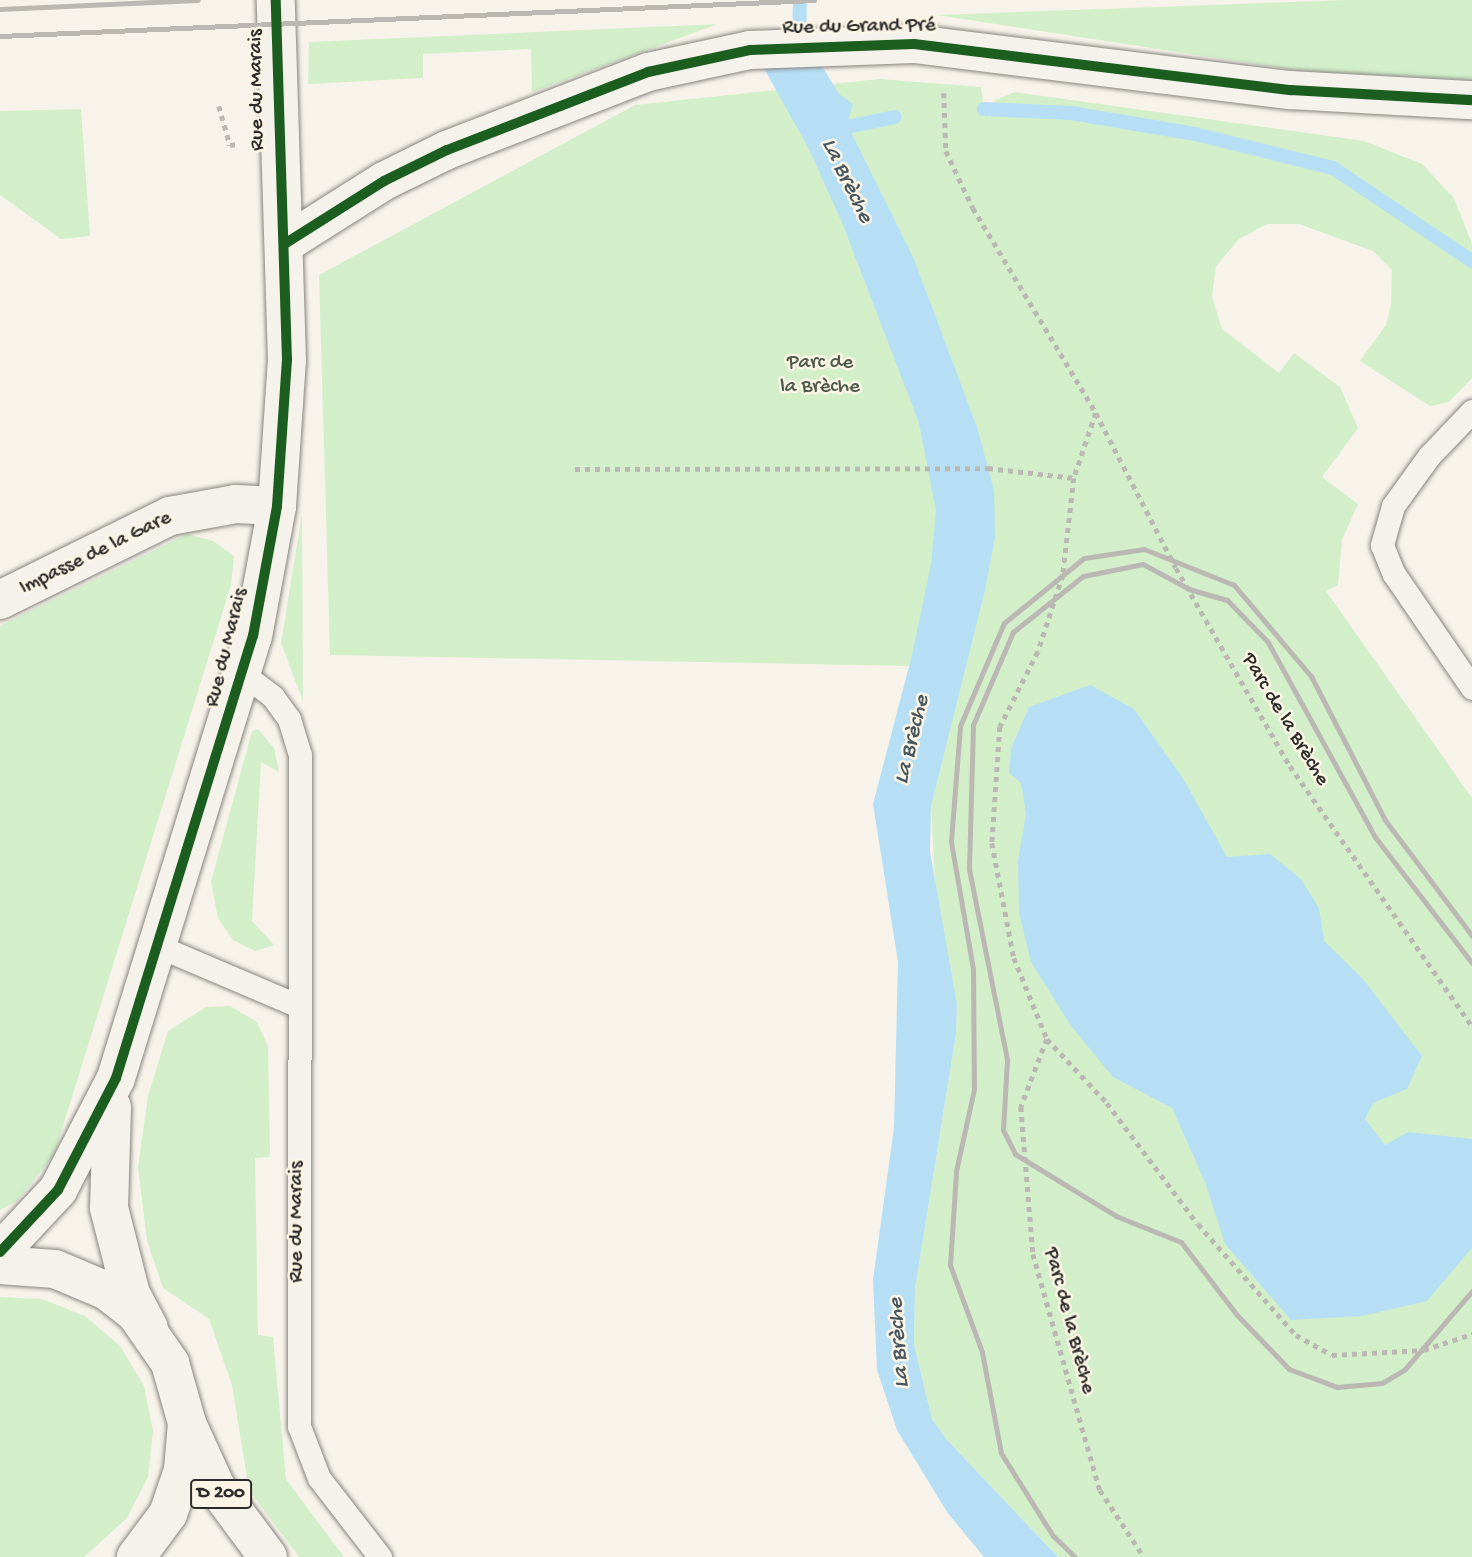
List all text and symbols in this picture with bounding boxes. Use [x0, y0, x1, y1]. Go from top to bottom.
street label: Rue du Grand Pré [782, 14, 936, 42]
street label: Rue du Marais [244, 29, 272, 151]
water label: La Brèche [814, 134, 878, 228]
park label: Parc de la Brèche [780, 351, 860, 401]
street label: Impasse de la Gare [16, 506, 176, 602]
street label: Rue du Marais [201, 586, 255, 710]
street label: Parc de la Brèche [1234, 649, 1334, 791]
water label: La Brèche [889, 693, 937, 787]
street label: Rue du Marais [285, 1161, 311, 1283]
street label: Parc de la Brèche [1036, 1245, 1100, 1397]
water label: La Brèche [883, 1297, 917, 1389]
road number: D 200 [190, 1478, 252, 1510]

